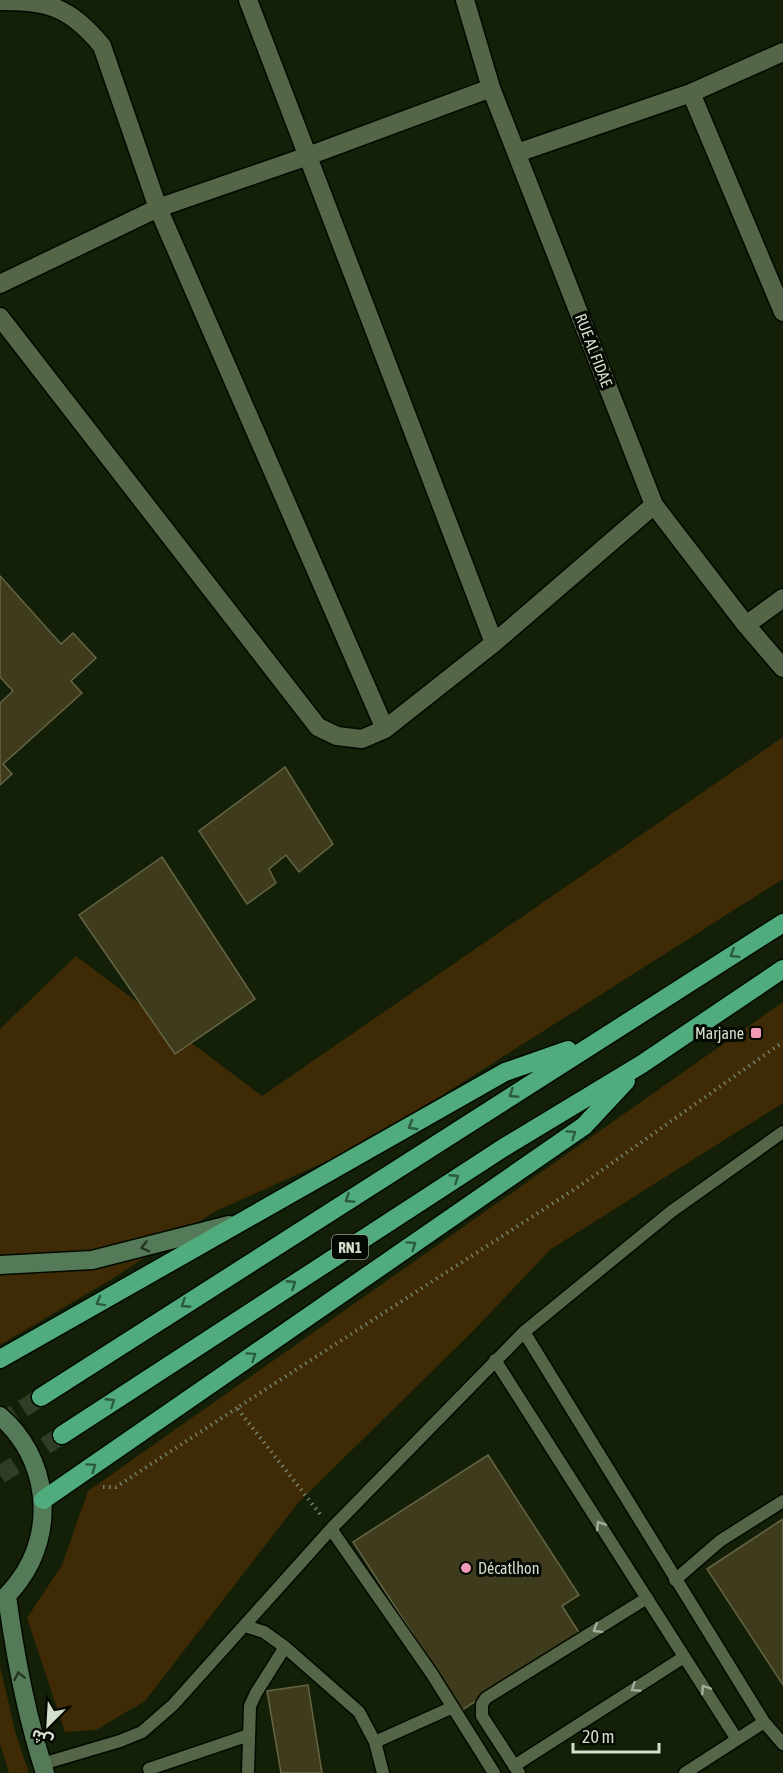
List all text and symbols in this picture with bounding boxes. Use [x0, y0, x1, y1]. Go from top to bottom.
street label: RUE AL FIDAE [572, 311, 616, 389]
one-way arrow [729, 947, 740, 958]
place label: Marjane [695, 1024, 744, 1043]
marker: Marjane [749, 1026, 763, 1040]
one-way arrow [509, 1086, 520, 1097]
one-way arrow [408, 1118, 418, 1130]
one-way arrow [566, 1130, 577, 1141]
one-way arrow [449, 1175, 460, 1186]
one-way arrow [345, 1192, 356, 1203]
road number: RN1 [332, 1235, 368, 1259]
one-way arrow [141, 1240, 151, 1252]
one-way arrow [406, 1241, 417, 1252]
one-way arrow [286, 1280, 296, 1292]
one-way arrow [96, 1295, 107, 1306]
one-way arrow [181, 1297, 191, 1309]
one-way arrow [245, 1352, 256, 1363]
one-way arrow [104, 1398, 115, 1409]
one-way arrow [85, 1463, 96, 1474]
one-way arrow [596, 1521, 608, 1531]
place label: Décatlhon [478, 1559, 539, 1577]
marker: Décatlhon [459, 1561, 473, 1575]
one-way arrow [593, 1621, 603, 1633]
one-way arrow [13, 1671, 26, 1681]
one-way arrow [631, 1681, 641, 1693]
one-way arrow [701, 1685, 712, 1696]
north arrow [18, 1695, 78, 1755]
scale bar [573, 1716, 658, 1754]
text: ش [28, 1725, 56, 1751]
text: 20 m [582, 1726, 614, 1747]

